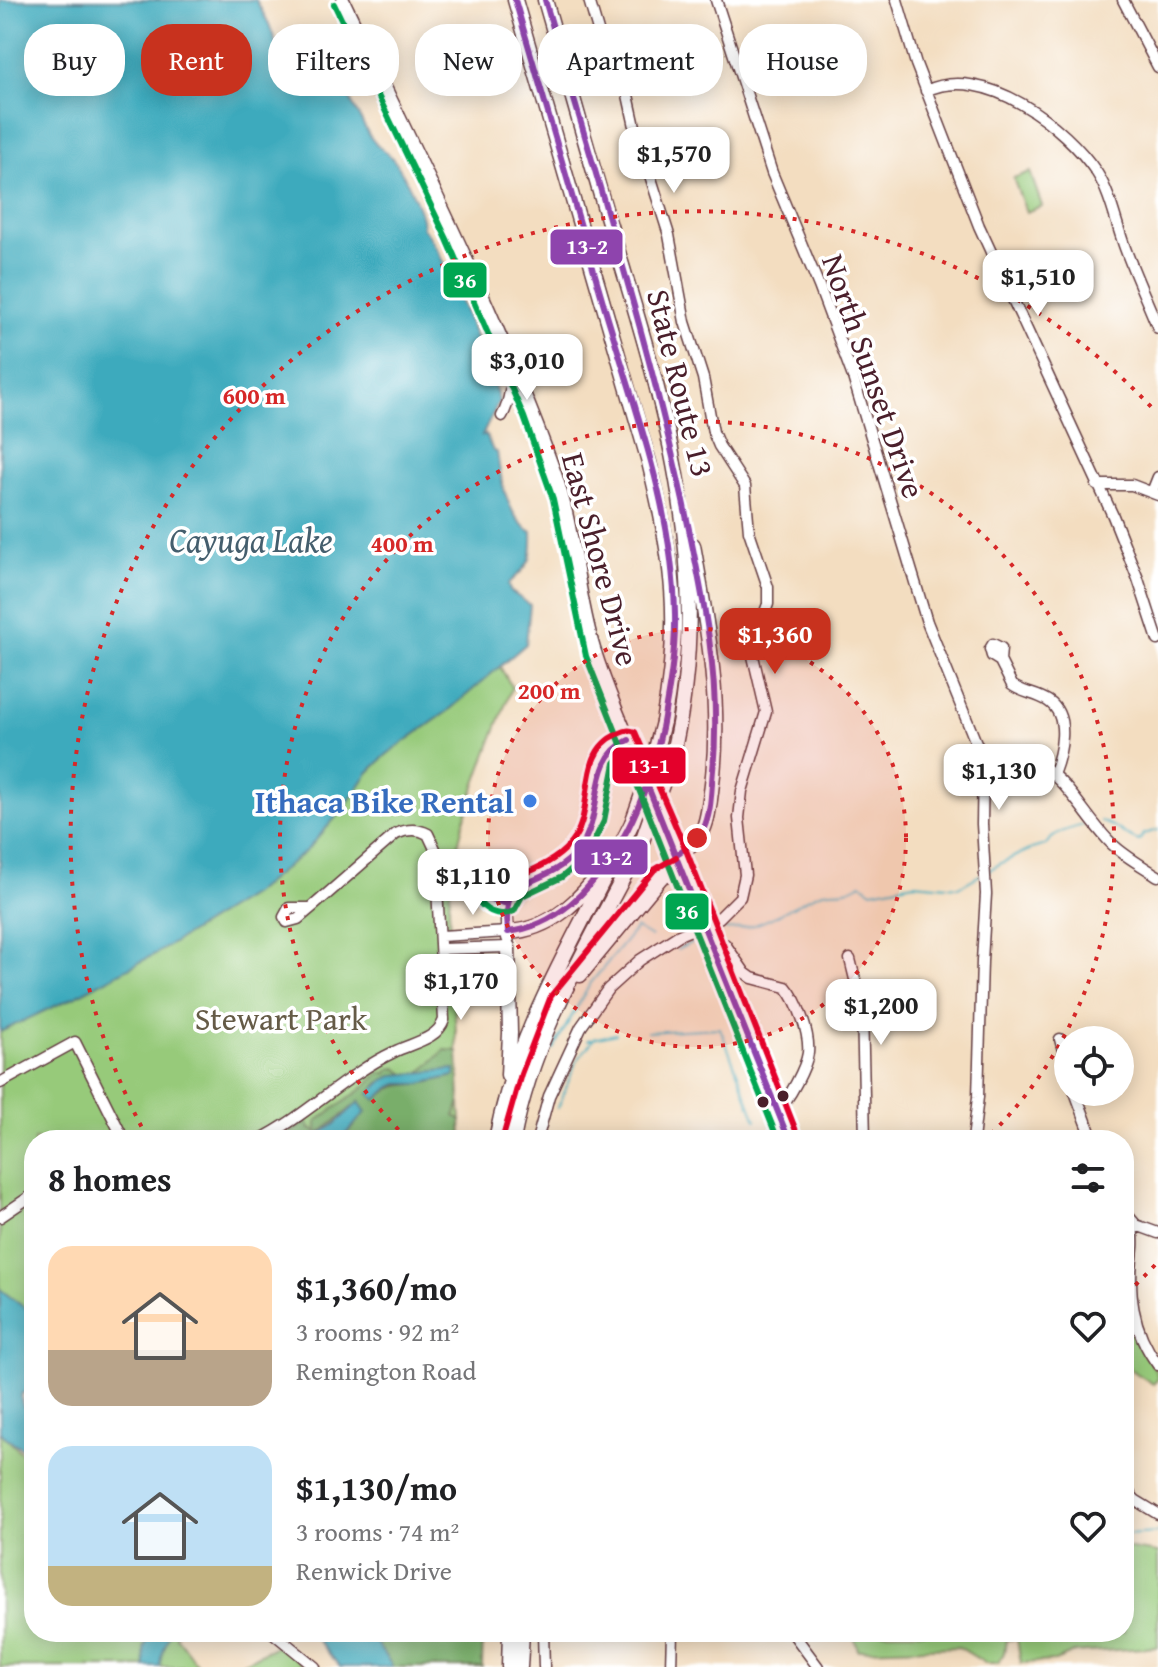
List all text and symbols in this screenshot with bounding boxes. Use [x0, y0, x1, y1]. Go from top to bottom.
chip: Buy [24, 24, 125, 96]
chip: Rent [141, 24, 252, 96]
chip: Filters [268, 24, 399, 96]
chip: New [415, 24, 522, 96]
chip: Apartment [538, 24, 723, 96]
chip: House [739, 24, 867, 96]
pin: $1,570 [609, 127, 739, 195]
text: $1,570 [637, 133, 711, 172]
line badge: 13-2 [549, 228, 624, 266]
text: 13-2 [566, 230, 608, 262]
street label: North Sunset Drive [810, 248, 938, 504]
pin: $1,510 [973, 250, 1103, 318]
text: $1,510 [1001, 256, 1075, 295]
line badge: 36 [442, 261, 488, 299]
text: 36 [454, 264, 476, 296]
street label: State Route 13 [635, 284, 727, 482]
pin: $3,010 [462, 334, 592, 402]
text: $3,010 [490, 340, 564, 379]
text: 600 m [222, 378, 286, 413]
street label: East Shore Drive [550, 447, 652, 671]
water label: Cayuga Lake [169, 515, 333, 564]
text: 400 m [370, 526, 434, 561]
pin: $1,360 [710, 608, 840, 676]
text: $1,360 [738, 614, 812, 653]
text: 200 m [517, 673, 581, 708]
pin: $1,130 [934, 744, 1064, 812]
line badge: 13-1 [611, 746, 687, 785]
text: 13-1 [628, 749, 670, 781]
text: $1,130 [962, 750, 1036, 789]
place label: Ithaca Bike Rental [255, 778, 514, 825]
marker: Ithaca Bike Rental [521, 792, 539, 810]
centre of rings [683, 824, 711, 852]
line badge: 13-2 [573, 838, 649, 876]
text: 13-2 [590, 841, 632, 873]
pin: $1,110 [408, 849, 538, 917]
text: $1,110 [436, 855, 510, 894]
line badge: 36 [664, 892, 710, 931]
text: 36 [676, 895, 698, 927]
pin: $1,170 [396, 954, 526, 1022]
text: $1,170 [424, 960, 498, 999]
pin: $1,200 [816, 979, 946, 1047]
text: $1,200 [844, 985, 918, 1024]
park label: Stewart Park [195, 995, 368, 1042]
map controls [1054, 1026, 1134, 1106]
button: locate [1054, 1026, 1134, 1106]
unlabelled marker [775, 1088, 791, 1104]
unlabelled marker [755, 1094, 771, 1110]
text: 8 homes [48, 1154, 172, 1203]
icon: filters [1066, 1156, 1110, 1200]
text: $1,360/mo [296, 1263, 457, 1312]
icon: home [112, 1278, 208, 1374]
icon: heart [1066, 1304, 1110, 1348]
text: 3 rooms · 92 m² [296, 1312, 459, 1351]
text: Remington Road [296, 1351, 476, 1390]
text: $1,130/mo [296, 1463, 457, 1512]
icon: home [112, 1478, 208, 1574]
icon: heart [1066, 1504, 1110, 1548]
text: 3 rooms · 74 m² [296, 1512, 459, 1551]
text: Renwick Drive [296, 1551, 452, 1590]

